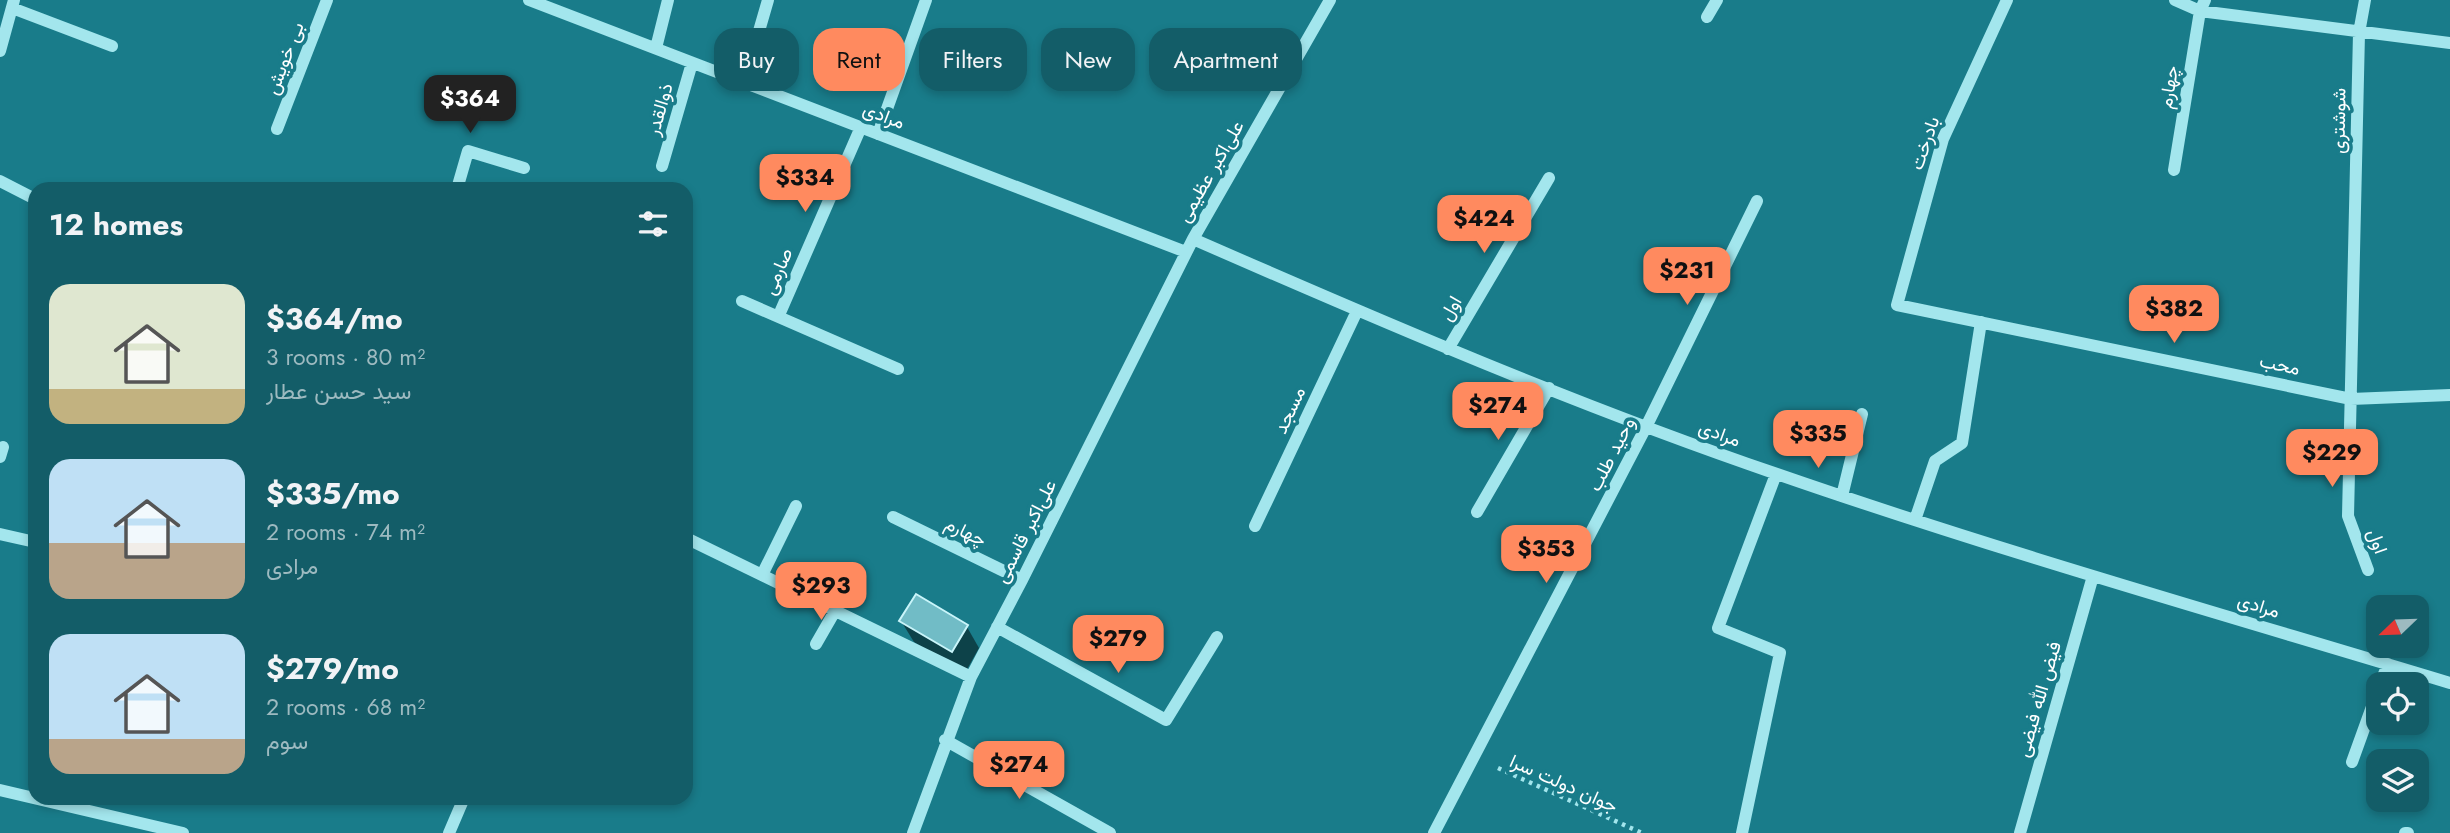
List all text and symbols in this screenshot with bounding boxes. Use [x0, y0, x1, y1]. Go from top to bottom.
street label: بی خویش [258, 18, 311, 98]
chip: Buy [714, 28, 799, 91]
chip: Rent [813, 28, 905, 91]
chip: Filters [919, 28, 1027, 91]
chip: New [1041, 28, 1135, 91]
chip: Apartment [1149, 28, 1302, 91]
street label: چهارم [2152, 63, 2185, 111]
pin: $364 [429, 76, 511, 135]
street label: ذوالقدر [639, 80, 680, 140]
text: $364 [440, 81, 500, 115]
street label: شوشتری [2324, 88, 2353, 154]
street label: مرادی [859, 95, 909, 136]
street label: بادرخت [1903, 113, 1946, 174]
street label: علی‌اکبر عظیمی [1170, 115, 1251, 227]
pin: $334 [764, 154, 846, 214]
text: $334 [776, 160, 834, 194]
pin: $424 [1443, 196, 1525, 255]
text: $424 [1453, 201, 1515, 235]
text: 12 homes [49, 203, 183, 246]
icon: filters [634, 205, 672, 243]
street label: صارمی [756, 243, 799, 299]
pin: $231 [1646, 247, 1728, 307]
text: $231 [1659, 253, 1715, 287]
pin: $382 [2133, 286, 2215, 345]
street label: اول [1432, 291, 1468, 326]
text: $382 [2145, 291, 2203, 325]
text: $364/mo [266, 297, 403, 340]
icon: home [105, 312, 189, 396]
text: 3 rooms · 80 m² [266, 340, 425, 374]
street label: محب [2257, 347, 2303, 382]
text: سید حسن عطار [266, 374, 411, 408]
street label: مسجد [1267, 382, 1312, 438]
pin: $274 [1457, 382, 1539, 442]
text: $274 [1468, 388, 1528, 422]
pin: $335 [1777, 410, 1859, 470]
street label: وحید طلب [1581, 412, 1642, 496]
street label: مرادی [1695, 413, 1745, 454]
text: $335 [1789, 416, 1847, 450]
pin: $229 [2291, 430, 2373, 489]
text: $229 [2302, 435, 2362, 469]
text: $335/mo [266, 472, 400, 515]
street label: علی‌اکبر قاسمی [988, 475, 1063, 588]
icon: home [105, 487, 189, 571]
street label: چهارم [940, 510, 991, 553]
text: 2 rooms · 74 m² [266, 515, 425, 549]
street label: اول [2361, 525, 2394, 558]
pin: $353 [1505, 526, 1587, 585]
text: $353 [1517, 531, 1575, 565]
text: مرادی [266, 549, 318, 583]
pin: $293 [780, 562, 862, 622]
text: $293 [791, 568, 851, 602]
street label: مرادی [2234, 586, 2283, 625]
north arrow [2366, 595, 2429, 658]
map controls [2366, 595, 2429, 812]
pin: $279 [1077, 616, 1159, 675]
text: $279 [1089, 621, 1147, 655]
street label: فیض الله فیضی [2009, 638, 2068, 760]
text: $279/mo [266, 647, 399, 690]
icon: home [105, 662, 189, 746]
button: locate [2366, 672, 2429, 735]
text: 2 rooms · 68 m² [266, 690, 425, 724]
text: سوم [266, 724, 308, 758]
pin: $274 [978, 742, 1060, 801]
text: $274 [989, 747, 1049, 781]
street label: جوان دولت سرا [1505, 748, 1622, 819]
button: layers [2366, 749, 2429, 812]

